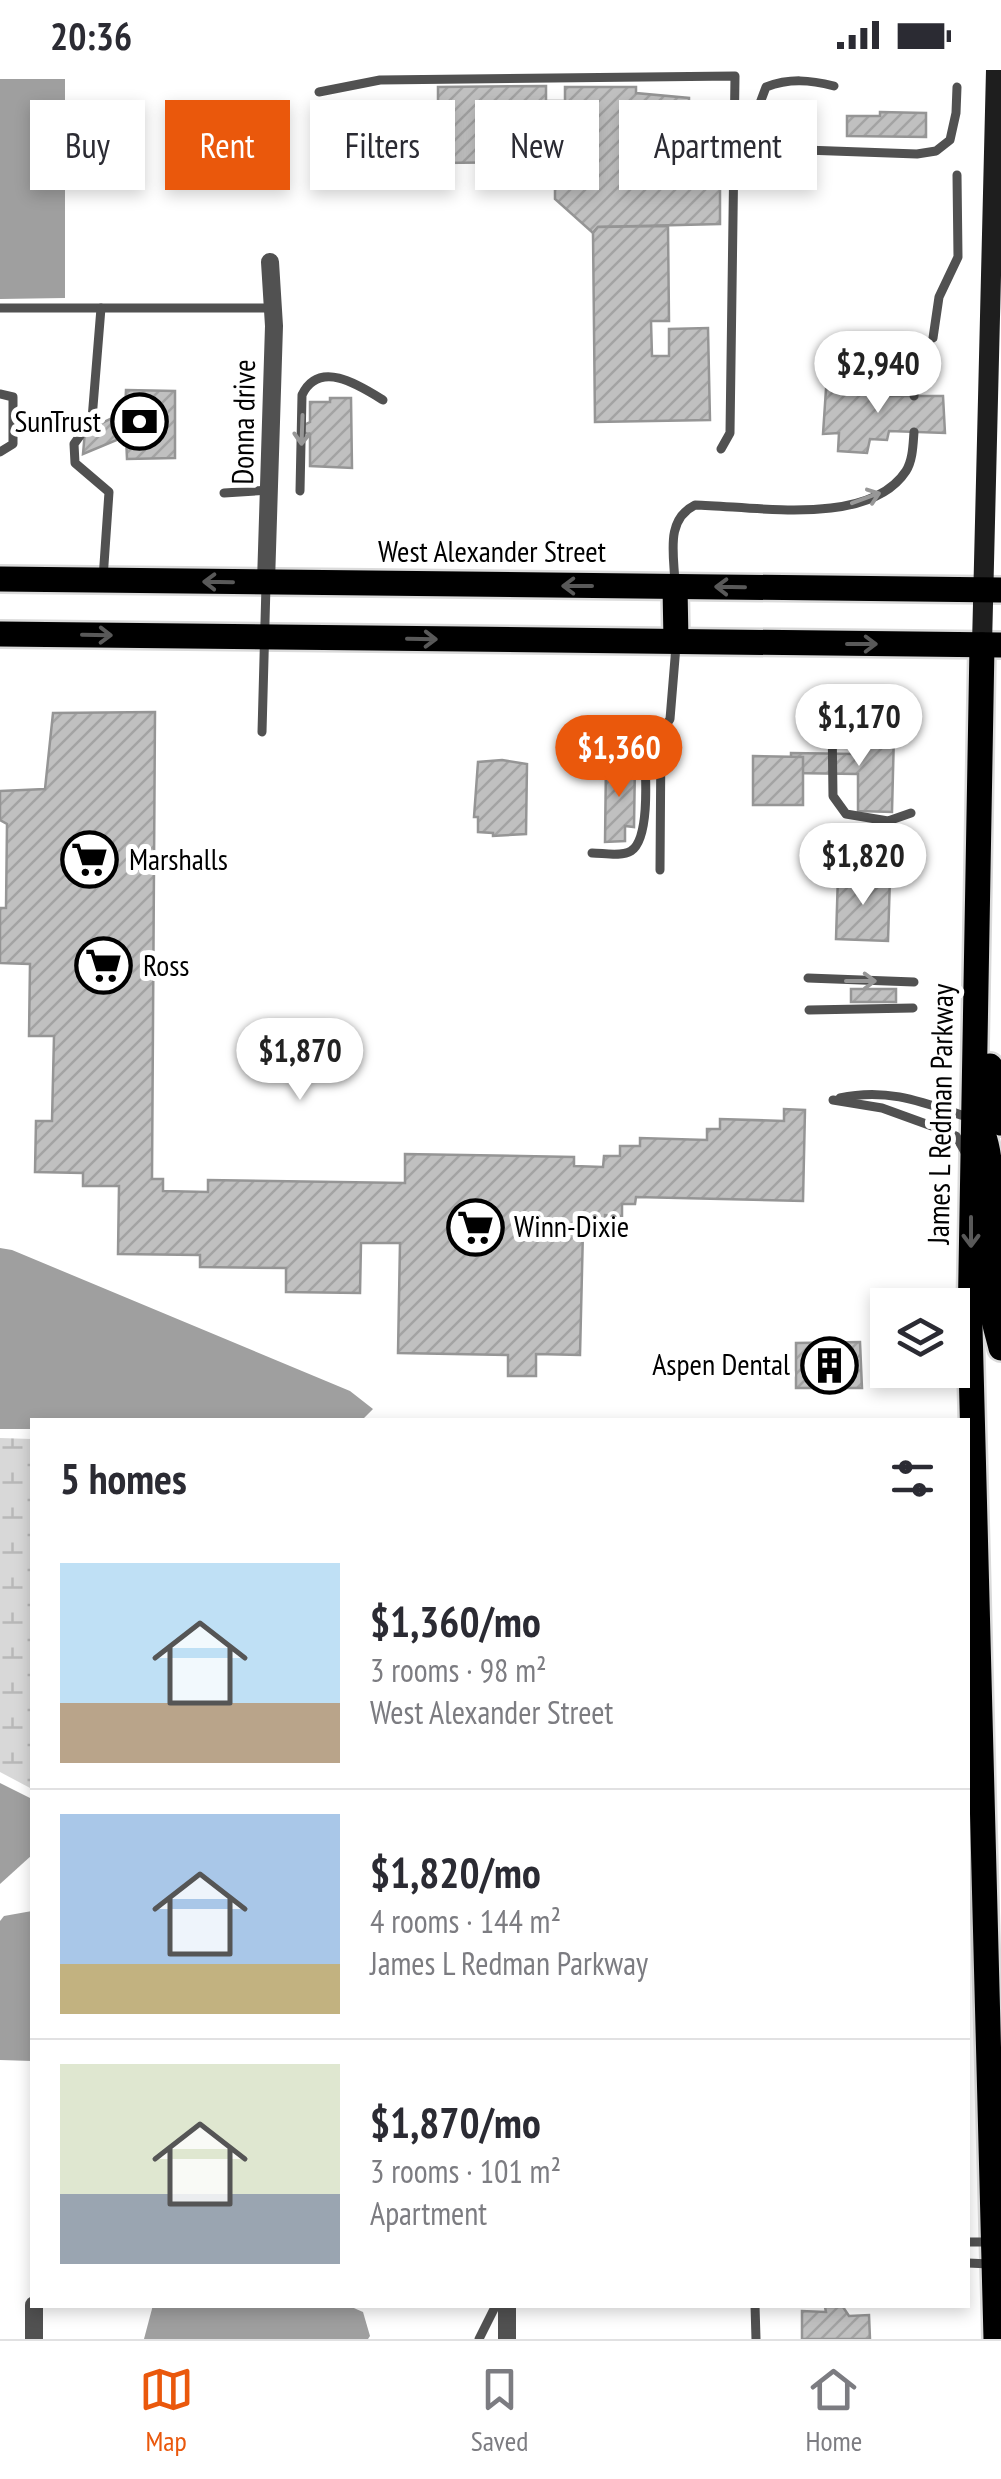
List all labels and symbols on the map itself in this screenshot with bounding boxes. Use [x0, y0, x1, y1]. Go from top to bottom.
pin: $2,940 [797, 331, 959, 416]
street label: Donna drive [222, 359, 263, 485]
bank icon: SunTrust [110, 392, 170, 452]
place label: SunTrust [14, 401, 102, 440]
one-way arrow [292, 414, 311, 446]
one-way arrow [849, 488, 880, 506]
street label: West Alexander Street [378, 531, 607, 570]
one-way arrow [202, 572, 234, 591]
one-way arrow [562, 576, 594, 596]
one-way arrow [715, 578, 748, 596]
one-way arrow [80, 626, 113, 644]
one-way arrow [406, 629, 438, 648]
one-way arrow [846, 634, 878, 654]
pin: $1,170 [778, 684, 940, 769]
pin: $1,360 [538, 715, 700, 800]
pin: $1,820 [782, 823, 944, 908]
supermarket icon: Marshalls [60, 830, 120, 890]
place label: Marshalls [129, 839, 228, 878]
supermarket icon: Ross [74, 936, 134, 996]
place label: Ross [143, 945, 189, 984]
one-way arrow [844, 972, 876, 990]
street label: James L Redman Parkway [918, 983, 961, 1246]
pin: $1,870 [219, 1018, 381, 1103]
supermarket icon: Winn-Dixie [445, 1197, 505, 1257]
place label: Winn-Dixie [514, 1206, 629, 1245]
one-way arrow [962, 1214, 980, 1247]
building icon: Aspen Dental [799, 1335, 859, 1395]
place label: Aspen Dental [652, 1344, 790, 1383]

